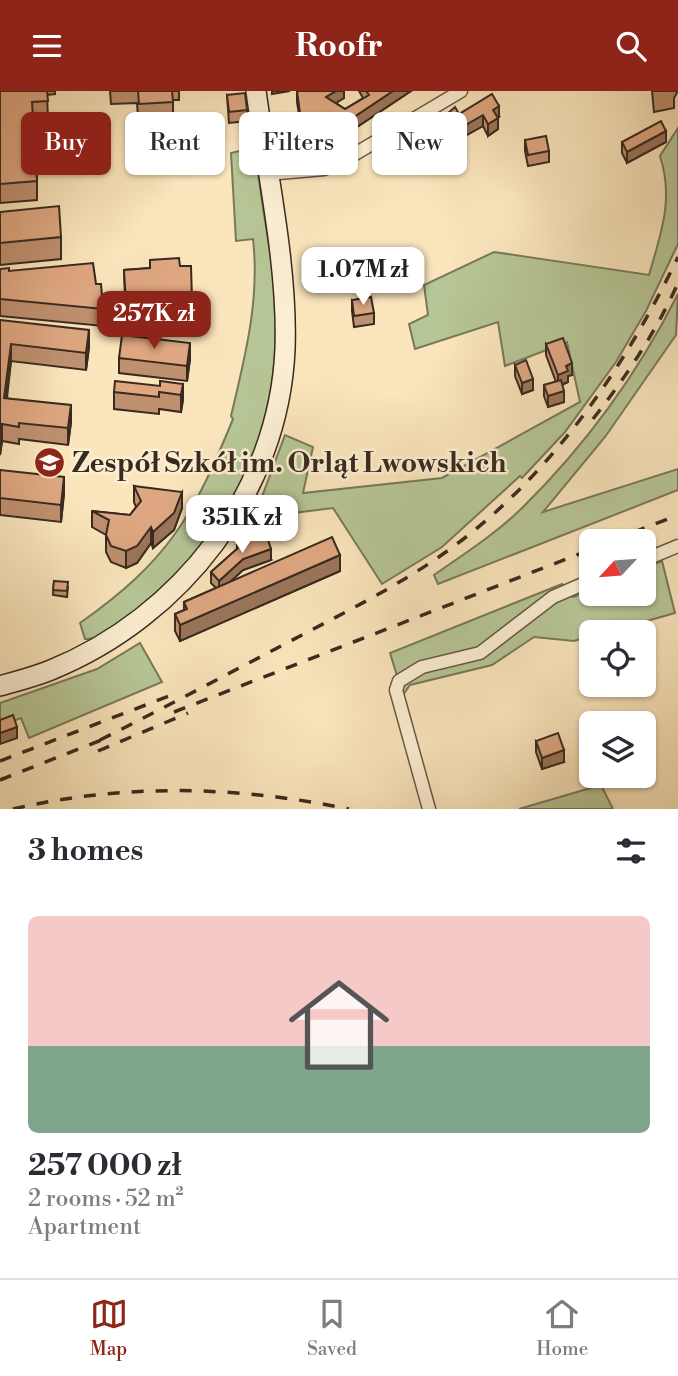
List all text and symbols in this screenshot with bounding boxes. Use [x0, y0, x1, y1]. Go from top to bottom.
text: Roofr [295, 26, 383, 66]
icon: menu [28, 27, 66, 65]
icon: search [612, 27, 650, 65]
chip: Buy [21, 112, 111, 175]
chip: Rent [125, 112, 225, 175]
chip: Filters [239, 112, 358, 175]
chip: New [372, 112, 467, 175]
pin: 1.07M zł [291, 247, 435, 307]
text: 1.07M zł [317, 256, 409, 284]
pin: 257K zł [89, 292, 219, 351]
text: 257K zł [113, 300, 195, 328]
school or university icon: Zespół Szkół im. Orląt Lwowskich [32, 446, 66, 480]
place label: Zespół Szkół im. Orląt Lwowskich [72, 446, 507, 481]
pin: 351K zł [177, 496, 307, 555]
text: 351K zł [202, 504, 282, 532]
north arrow [579, 529, 656, 605]
map controls [579, 529, 656, 788]
button: locate [579, 620, 656, 697]
button: layers [579, 711, 656, 788]
text: 3 homes [28, 832, 143, 870]
icon: filters [612, 832, 650, 870]
icon: home [276, 962, 402, 1088]
text: 257 000 zł [28, 1147, 181, 1185]
text: 2 rooms · 52 m² [28, 1185, 184, 1213]
text: Apartment [28, 1213, 141, 1241]
tab: Map [90, 1295, 128, 1361]
tab: Saved [307, 1295, 357, 1361]
tab: Home [536, 1295, 588, 1361]

